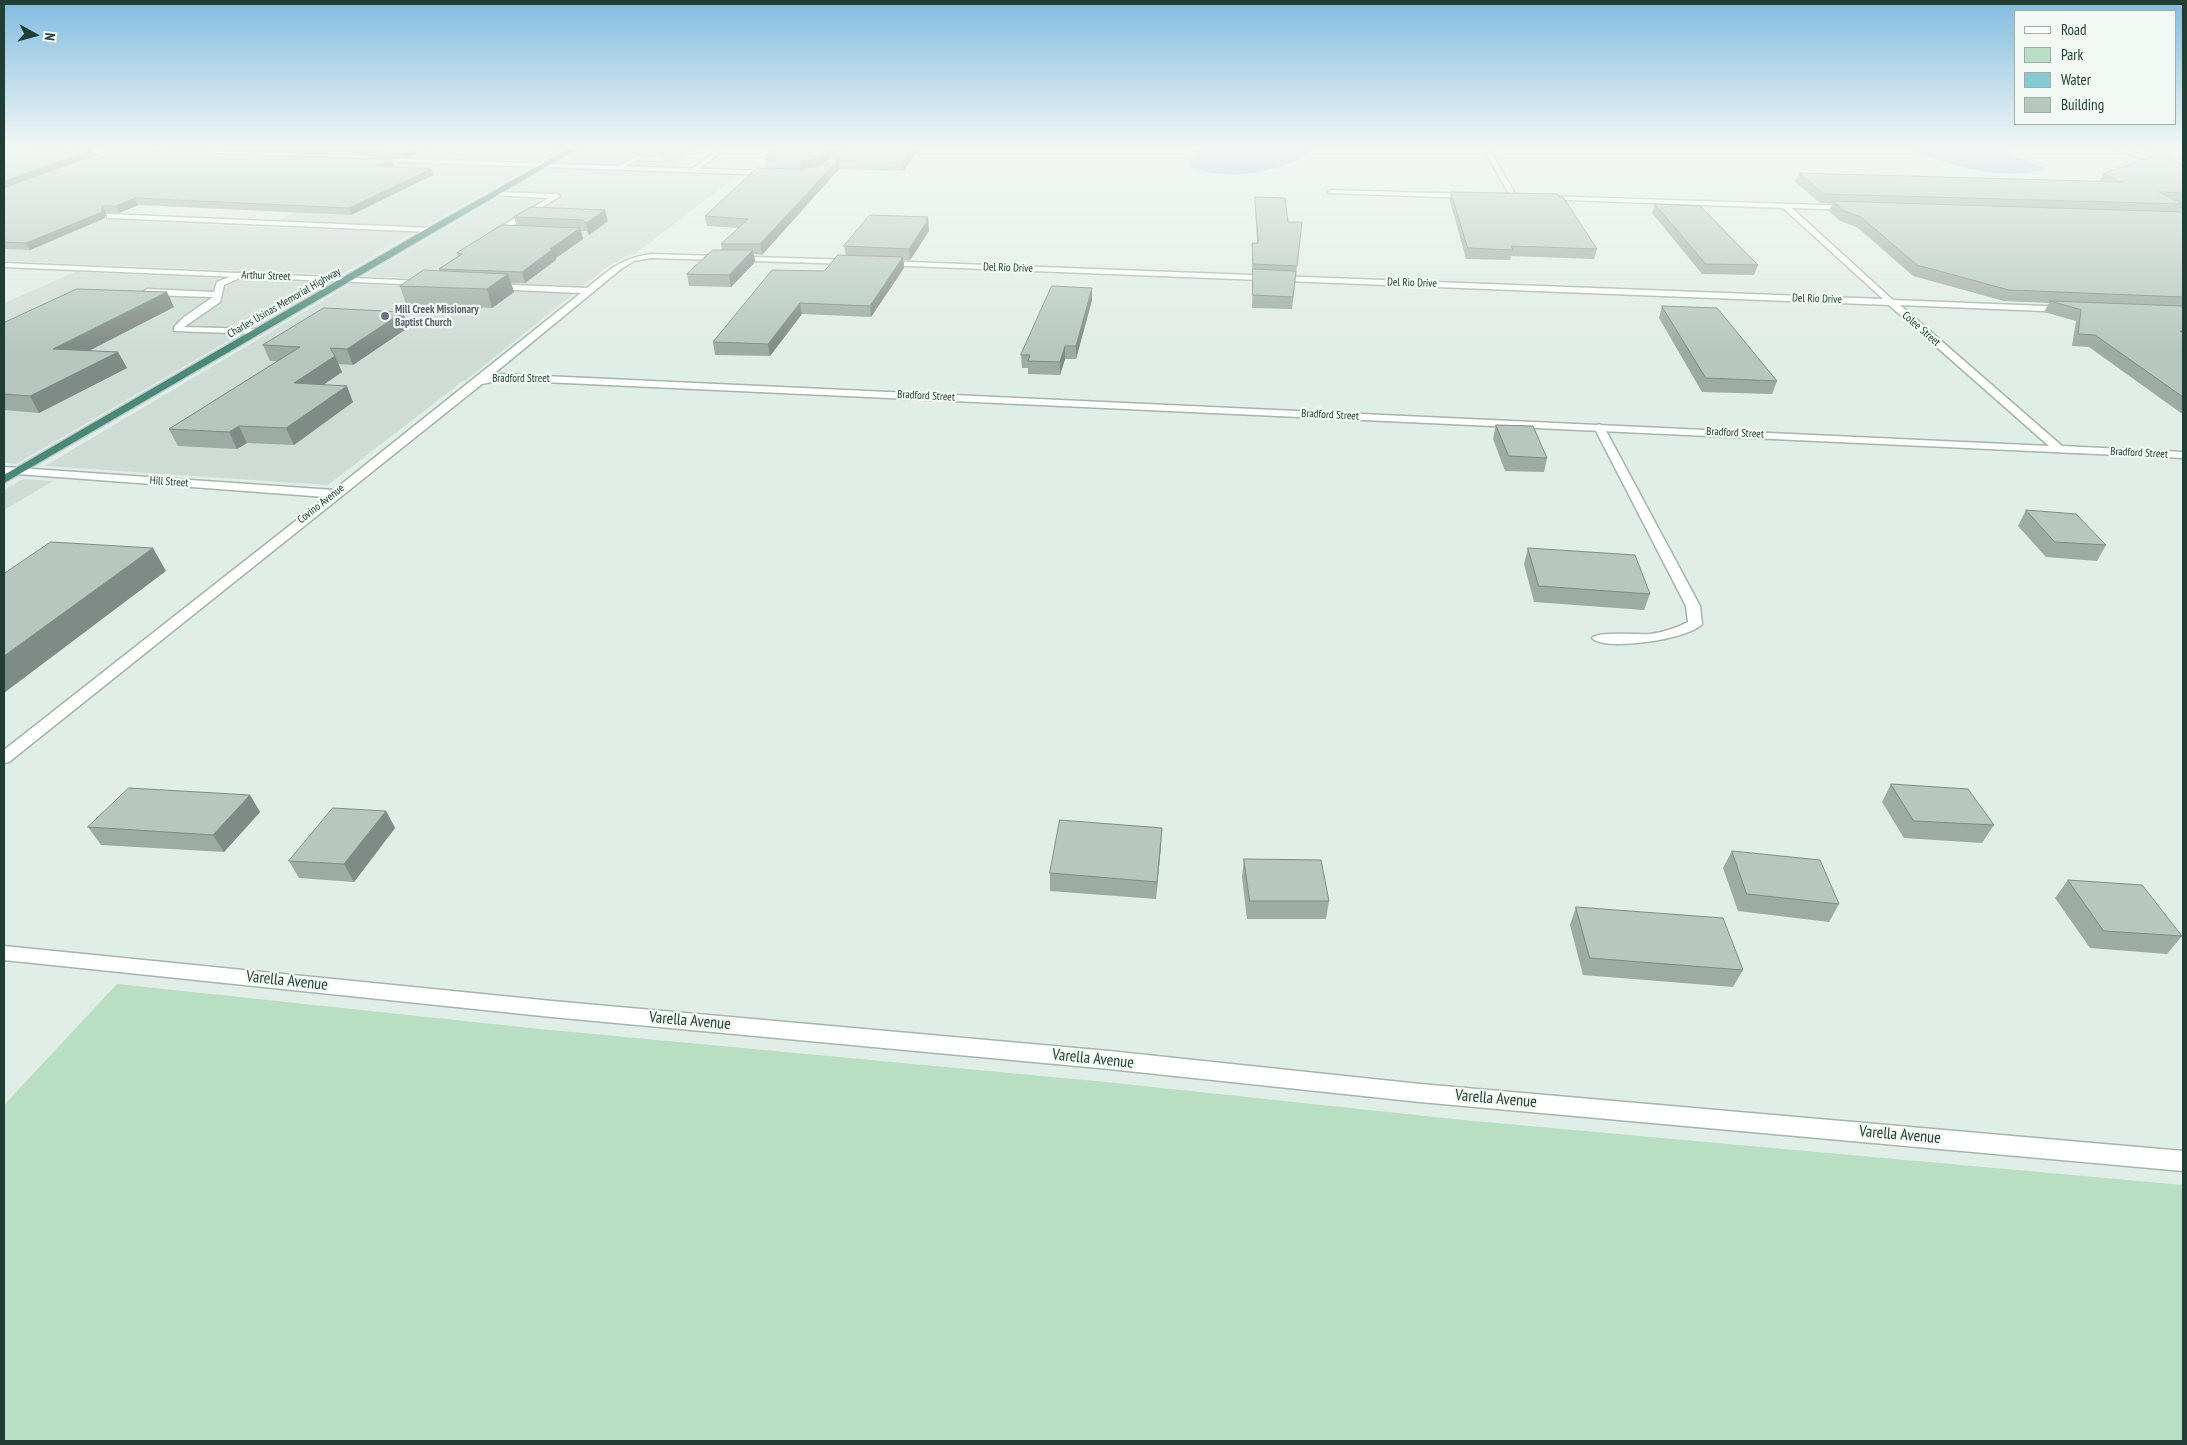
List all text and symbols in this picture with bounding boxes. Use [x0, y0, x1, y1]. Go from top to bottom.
north arrow [10, 10, 60, 60]
legend [2014, 10, 2177, 125]
text: Road [2061, 20, 2087, 39]
text: N [40, 32, 59, 42]
text: Park [2061, 45, 2083, 64]
text: Water [2061, 70, 2091, 89]
text: Building [2061, 95, 2104, 114]
street label: Del Rio Drive [983, 261, 1033, 275]
street label: Charles Usinas Memorial Highway [225, 265, 343, 341]
street label: Arthur Street [241, 269, 291, 283]
street label: Del Rio Drive [1387, 276, 1437, 290]
street label: Del Rio Drive [1792, 292, 1842, 306]
place label: Mill Creek Missionary Baptist Church [395, 303, 479, 329]
street label: Colee Street [1899, 309, 1943, 349]
marker: Mill Creek Missionary Baptist Church [379, 310, 391, 322]
street label: Bradford Street [492, 372, 550, 386]
street label: Bradford Street [897, 388, 955, 404]
street label: Bradford Street [1301, 407, 1359, 423]
street label: Bradford Street [1706, 425, 1764, 441]
street label: Bradford Street [2110, 445, 2168, 461]
street label: Hill Street [149, 474, 189, 490]
street label: Covino Avenue [295, 482, 347, 526]
street label: Varella Avenue [245, 967, 329, 995]
street label: Varella Avenue [648, 1008, 732, 1034]
street label: Varella Avenue [1051, 1045, 1135, 1073]
street label: Varella Avenue [1454, 1086, 1538, 1112]
street label: Varella Avenue [1858, 1122, 1942, 1148]

